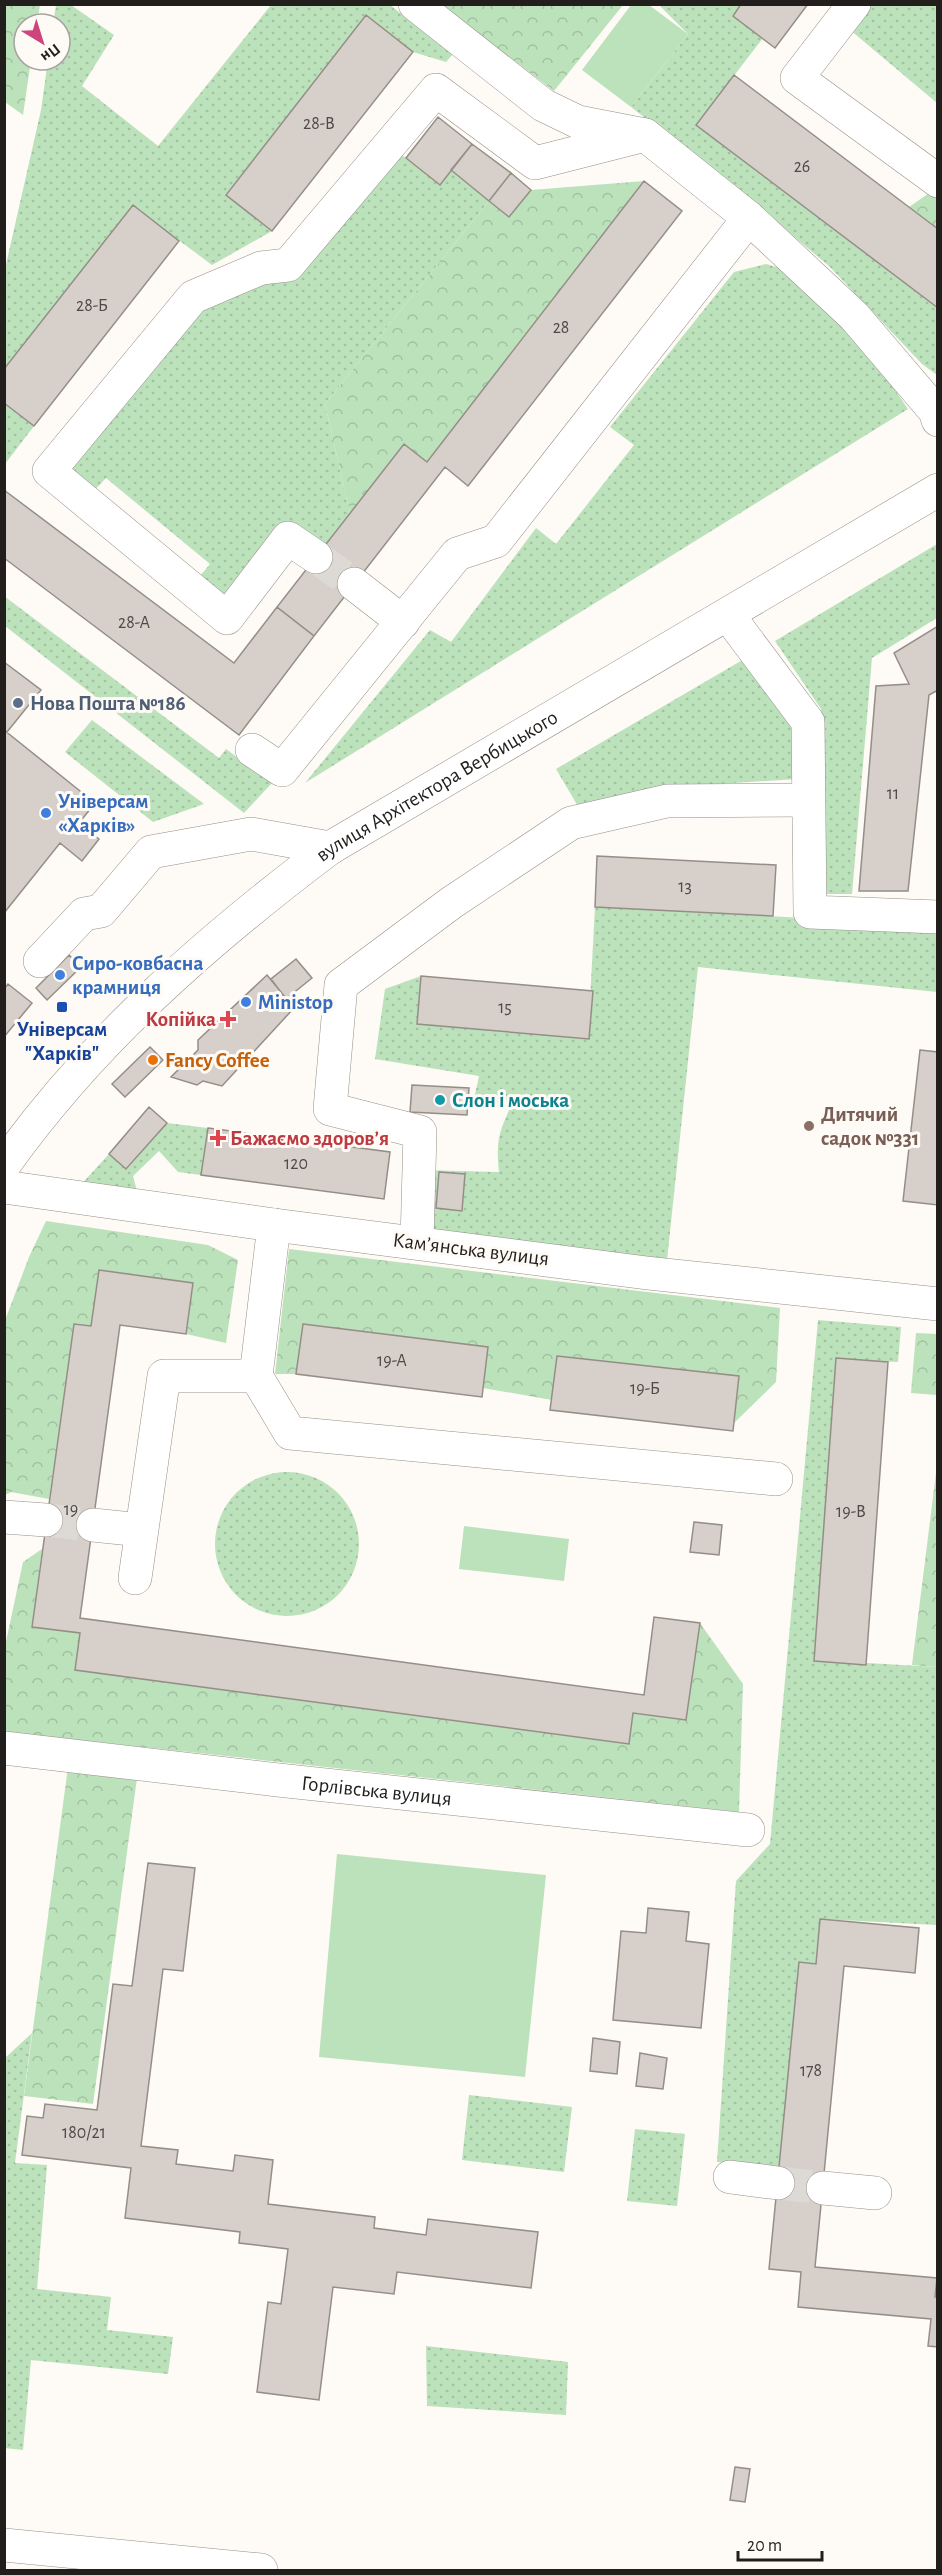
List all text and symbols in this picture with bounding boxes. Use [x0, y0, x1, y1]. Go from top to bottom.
north arrow [12, 12, 72, 72]
text: Пн [38, 41, 63, 65]
house number: 28-В [303, 115, 335, 133]
house number: 26 [794, 158, 810, 176]
house number: 28-Б [76, 297, 108, 315]
house number: 28 [553, 319, 569, 337]
house number: 28-А [118, 614, 150, 632]
place label: Нова Пошта №186 [30, 693, 186, 714]
marker: Нова Пошта №186 [11, 696, 25, 710]
street label: вулиця Архітектора Вербицького [312, 706, 561, 866]
house number: 11 [887, 785, 899, 803]
place label: Універсам «Харків» [58, 791, 149, 836]
marker: Універсам «Харків» [39, 806, 53, 820]
house number: 13 [678, 878, 692, 896]
place label: Сиро-ковбасна крамниця [72, 953, 203, 998]
marker: Сиро-ковбасна крамниця [53, 968, 67, 982]
place label: Ministop [258, 992, 333, 1013]
marker: Ministop [239, 995, 253, 1009]
house number: 15 [498, 999, 512, 1017]
marker: Універсам "Харків" [55, 1000, 69, 1014]
place label: Копійка [145, 1009, 216, 1030]
marker: Копійка [221, 1012, 235, 1026]
place label: Універсам "Харків" [17, 1019, 107, 1064]
place label: Fancy Coffee [165, 1050, 270, 1071]
marker: Fancy Coffee [146, 1053, 160, 1067]
place label: Слон і моська [452, 1090, 569, 1111]
marker: Слон і моська [433, 1093, 447, 1107]
place label: Дитячий садок №331 [821, 1104, 919, 1149]
marker: Дитячий садок №331 [802, 1119, 816, 1133]
place label: Бажаємо здоровʼя [230, 1128, 389, 1149]
marker: Бажаємо здоровʼя [211, 1131, 225, 1145]
house number: 120 [284, 1155, 308, 1173]
street label: Камʼянська вулиця [392, 1229, 550, 1270]
house number: 19-А [377, 1352, 407, 1370]
house number: 19-Б [630, 1380, 660, 1398]
house number: 19 [64, 1501, 78, 1519]
house number: 19-В [836, 1503, 866, 1521]
street label: Горлівська вулиця [300, 1773, 453, 1809]
house number: 178 [800, 2062, 822, 2080]
house number: 180/21 [62, 2124, 106, 2142]
scale bar [738, 2524, 822, 2562]
text: 20 m [747, 2537, 782, 2555]

